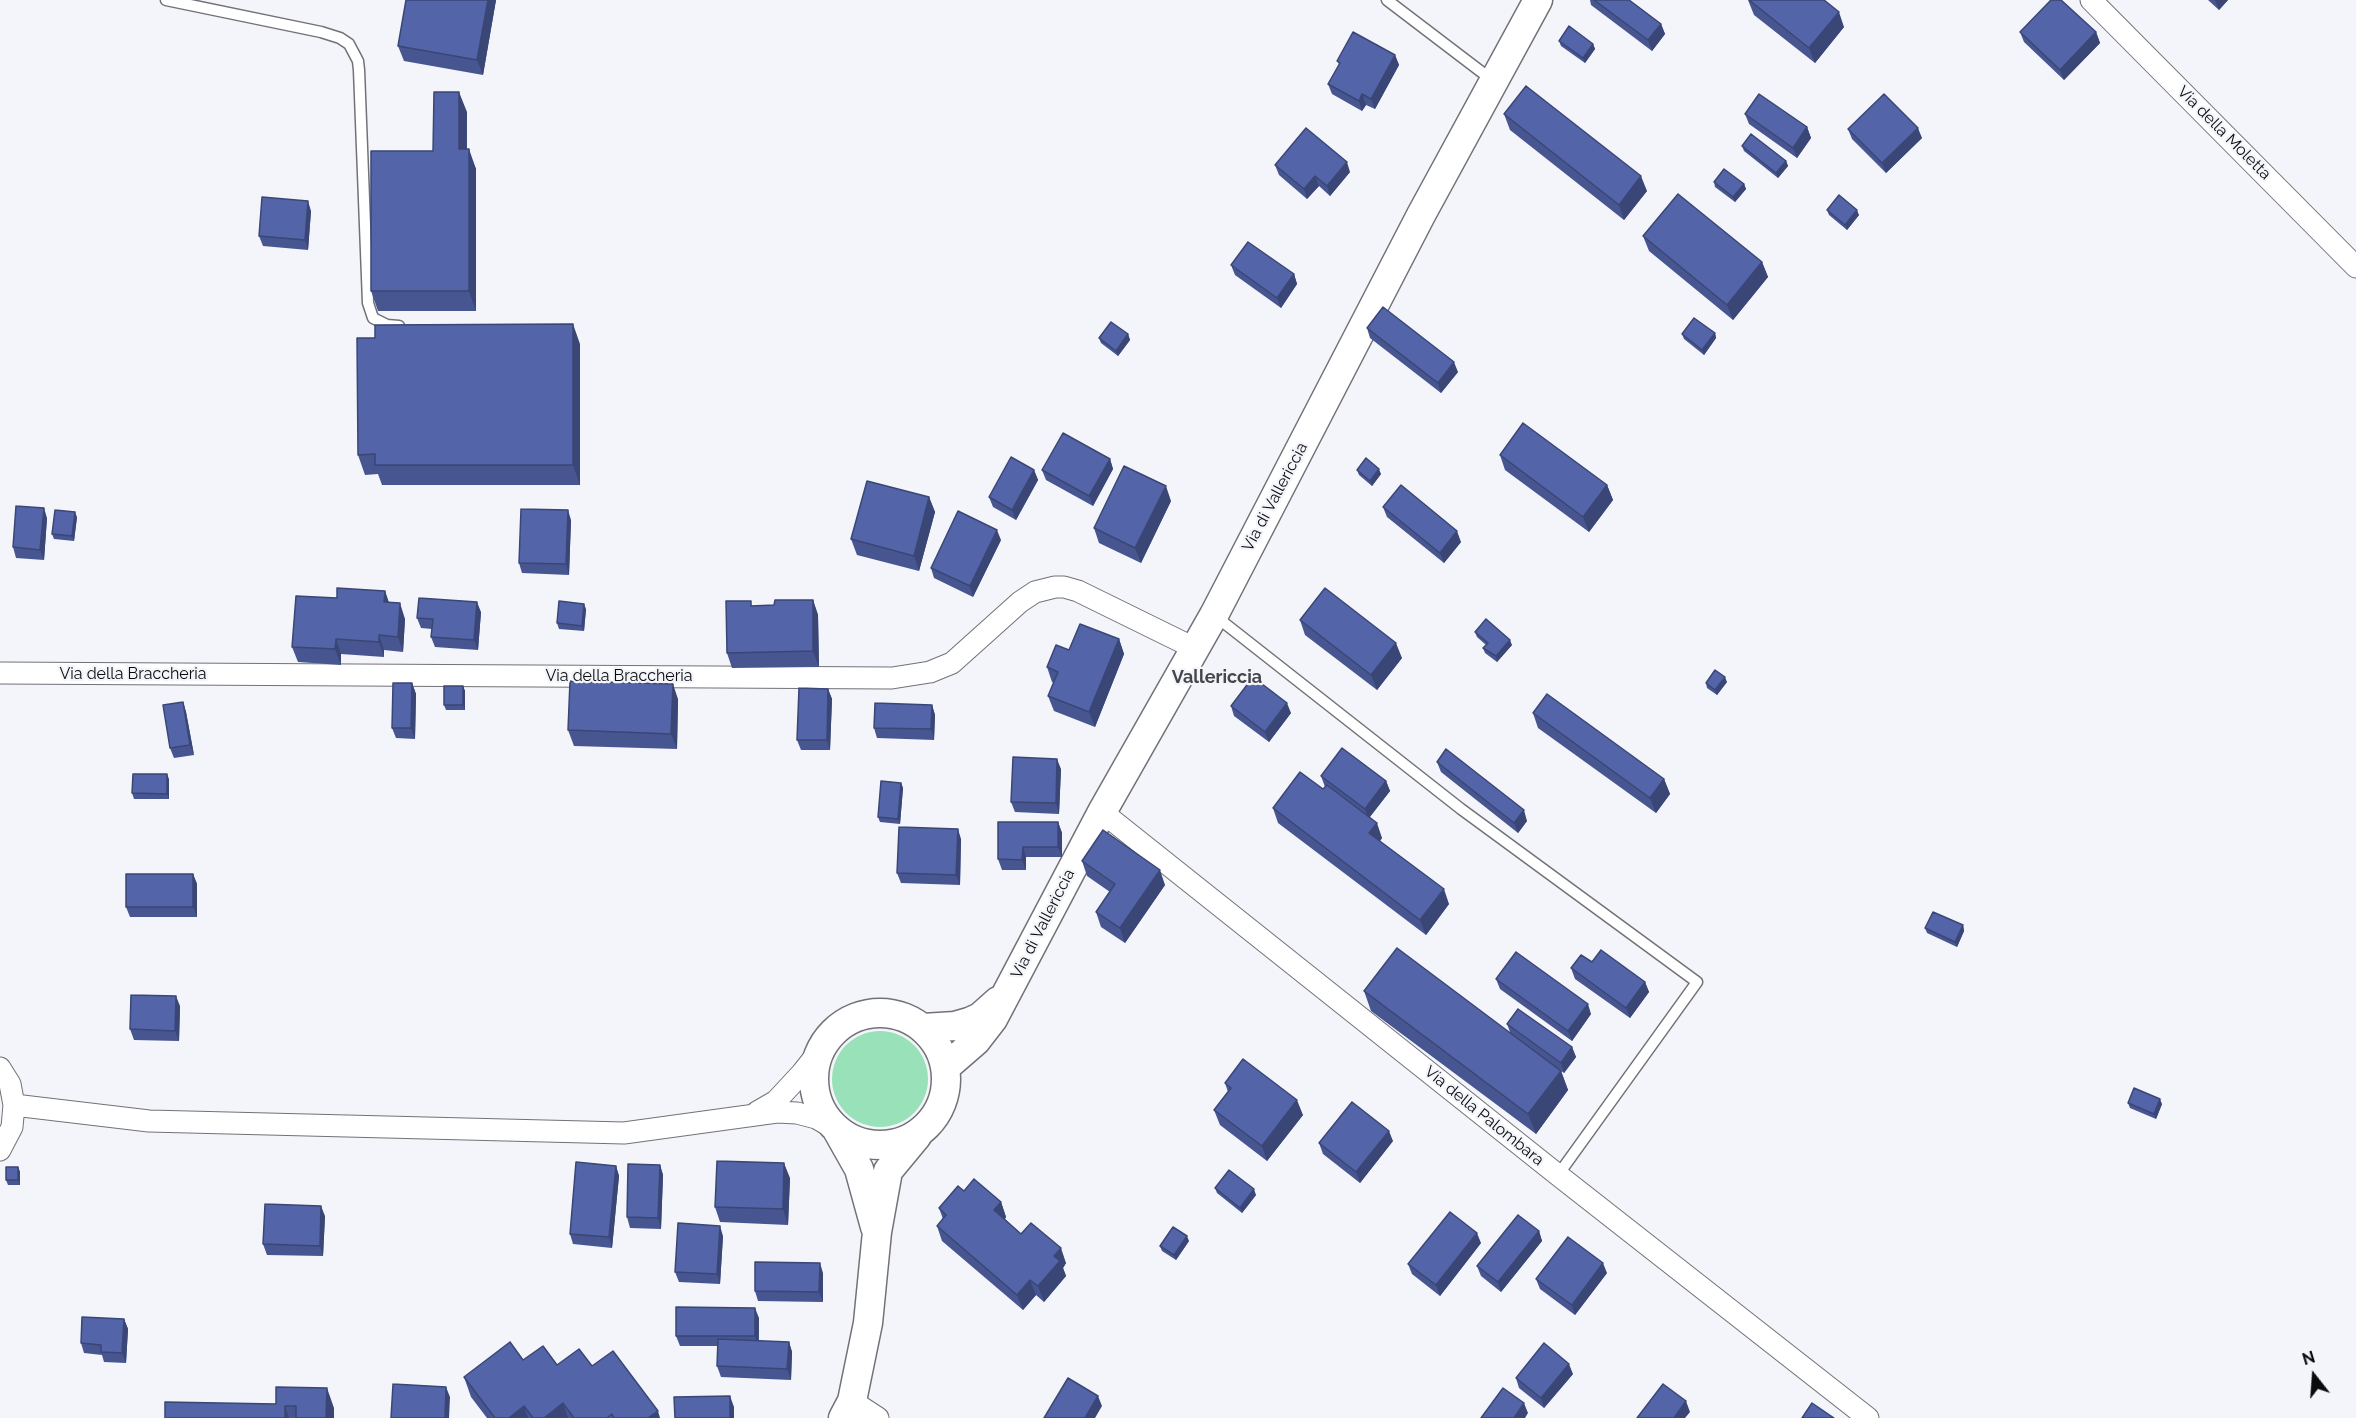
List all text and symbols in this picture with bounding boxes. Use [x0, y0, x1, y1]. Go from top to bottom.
street label: Via della Moletta [2173, 82, 2275, 184]
street label: Via di Vallericcia [1238, 439, 1312, 555]
street label: Via della Braccheria [60, 664, 206, 684]
street label: Via della Braccheria [546, 666, 692, 686]
district label: Vallericcia [1172, 667, 1262, 689]
street label: Via di Vallericcia [1007, 866, 1079, 982]
street label: Via della Palombara [1420, 1062, 1548, 1170]
north arrow [2284, 1346, 2344, 1406]
text: N [2300, 1347, 2317, 1369]

